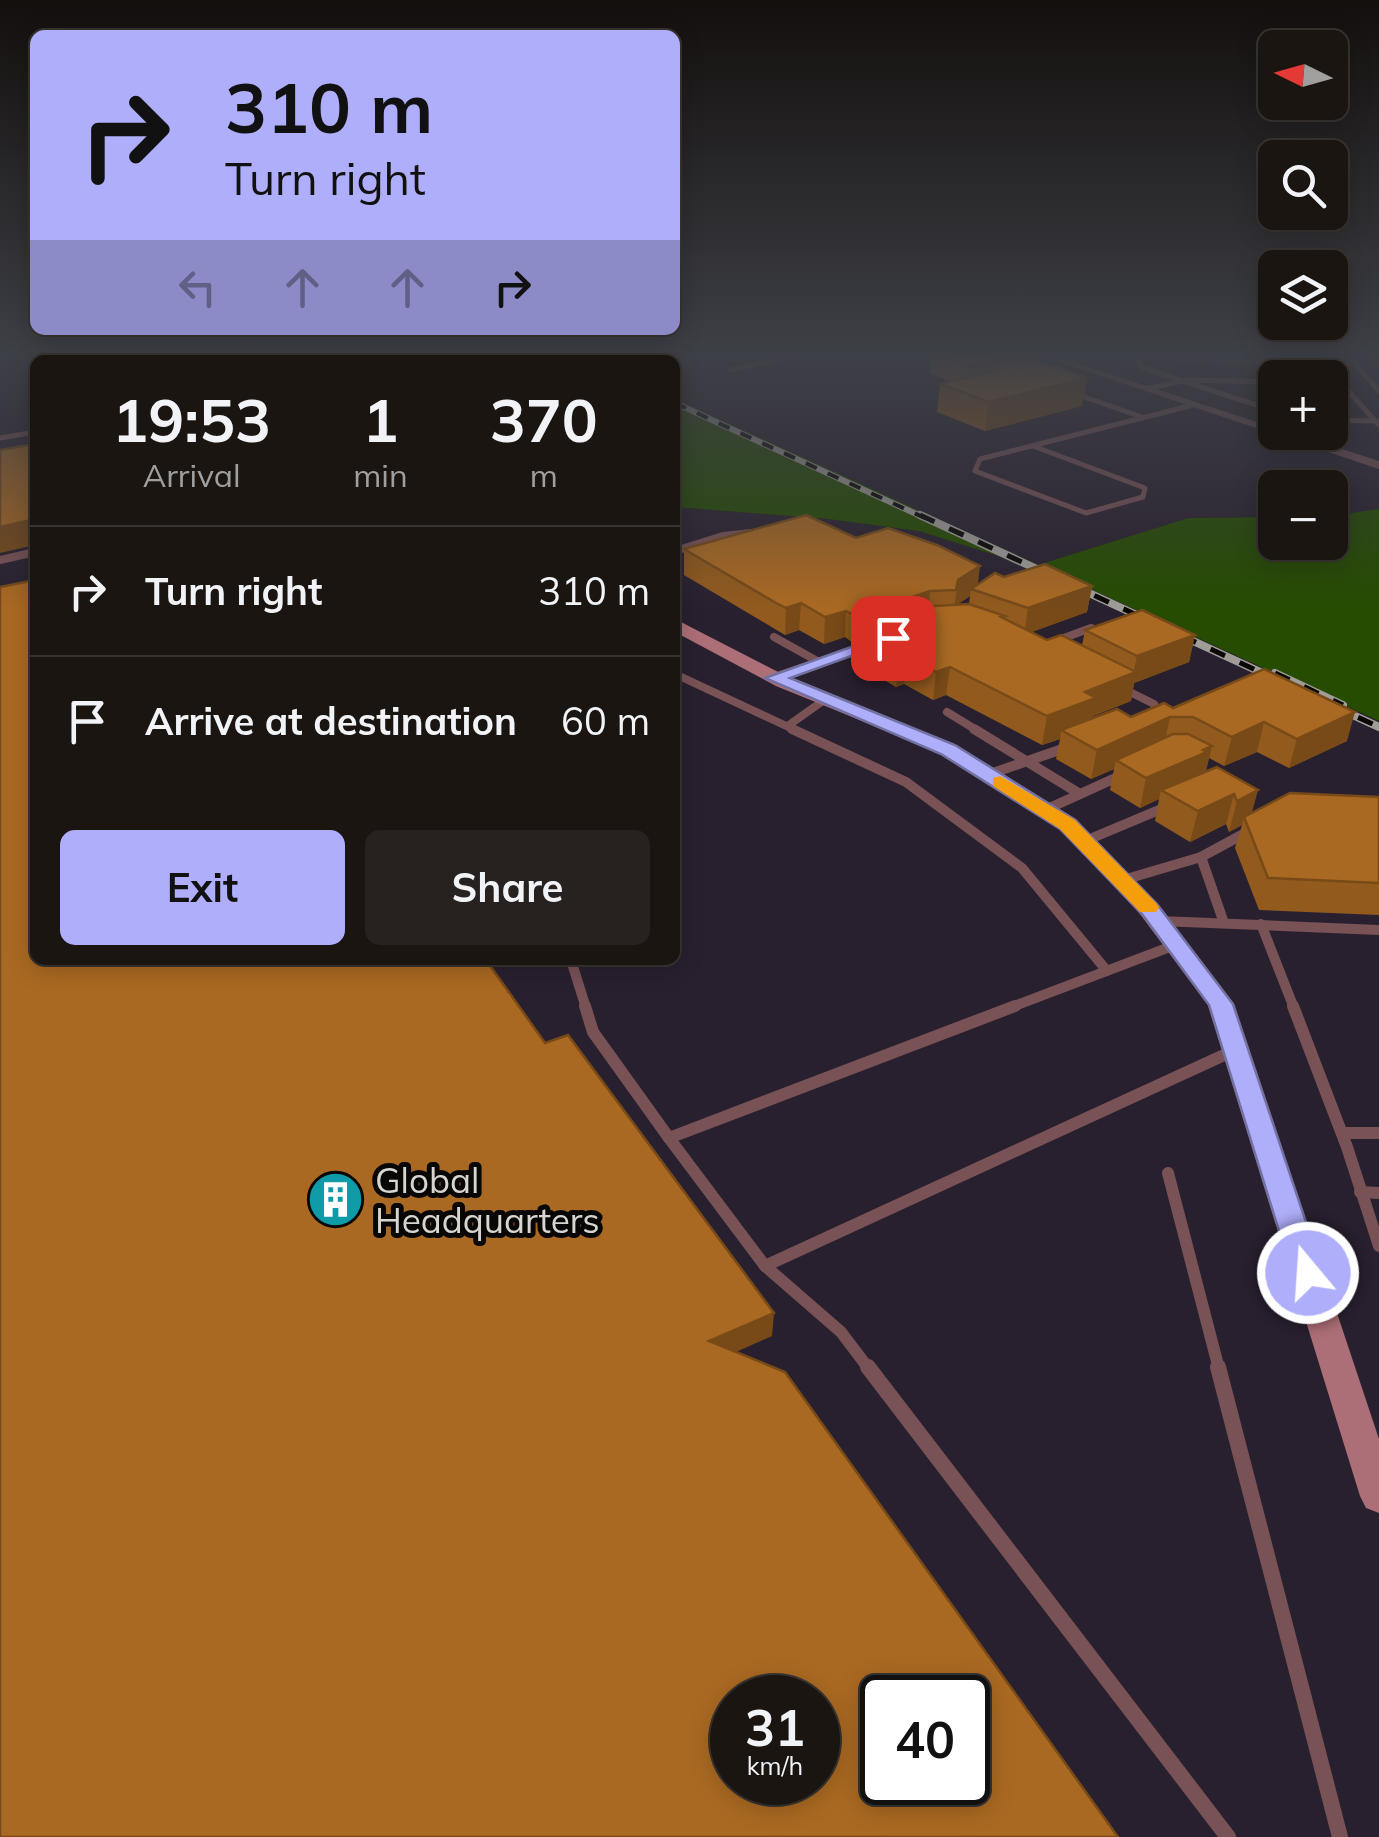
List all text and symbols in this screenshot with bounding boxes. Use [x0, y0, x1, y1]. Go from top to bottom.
north arrow [1258, 30, 1348, 120]
map controls [1258, 30, 1348, 560]
text: 310 m [225, 63, 433, 151]
icon: right [60, 70, 190, 200]
button: search [1258, 140, 1348, 230]
text: Turn right [225, 150, 426, 206]
button: layers [1258, 250, 1348, 340]
icon: left [170, 260, 225, 315]
icon: ahead [275, 260, 330, 315]
icon: ahead [380, 260, 435, 315]
icon: right [485, 260, 540, 315]
button: + [1258, 360, 1348, 450]
text: 19:53 [112, 382, 271, 457]
text: 1 [362, 382, 398, 457]
text: 370 [490, 382, 598, 457]
text: Arrival [143, 455, 241, 495]
text: min [353, 455, 408, 495]
text: m [530, 455, 558, 495]
button: − [1258, 470, 1348, 560]
icon: right [60, 564, 115, 619]
text: Turn right [145, 567, 322, 615]
text: 310 m [538, 567, 650, 615]
pin [851, 596, 936, 681]
icon: arrive [866, 611, 921, 666]
icon: arrive [60, 694, 115, 749]
text: Arrive at destination [145, 697, 517, 745]
text: 60 m [561, 697, 650, 745]
button: Exit [60, 830, 345, 945]
button: Share [365, 830, 650, 945]
place label: Global Headquarters [375, 1158, 600, 1242]
building icon: Global Headquarters [306, 1170, 366, 1230]
position arrow [1256, 1221, 1360, 1325]
speed limit sign: 40 [860, 1675, 990, 1805]
text: 31 [745, 1696, 805, 1759]
text: km/h [747, 1750, 803, 1781]

